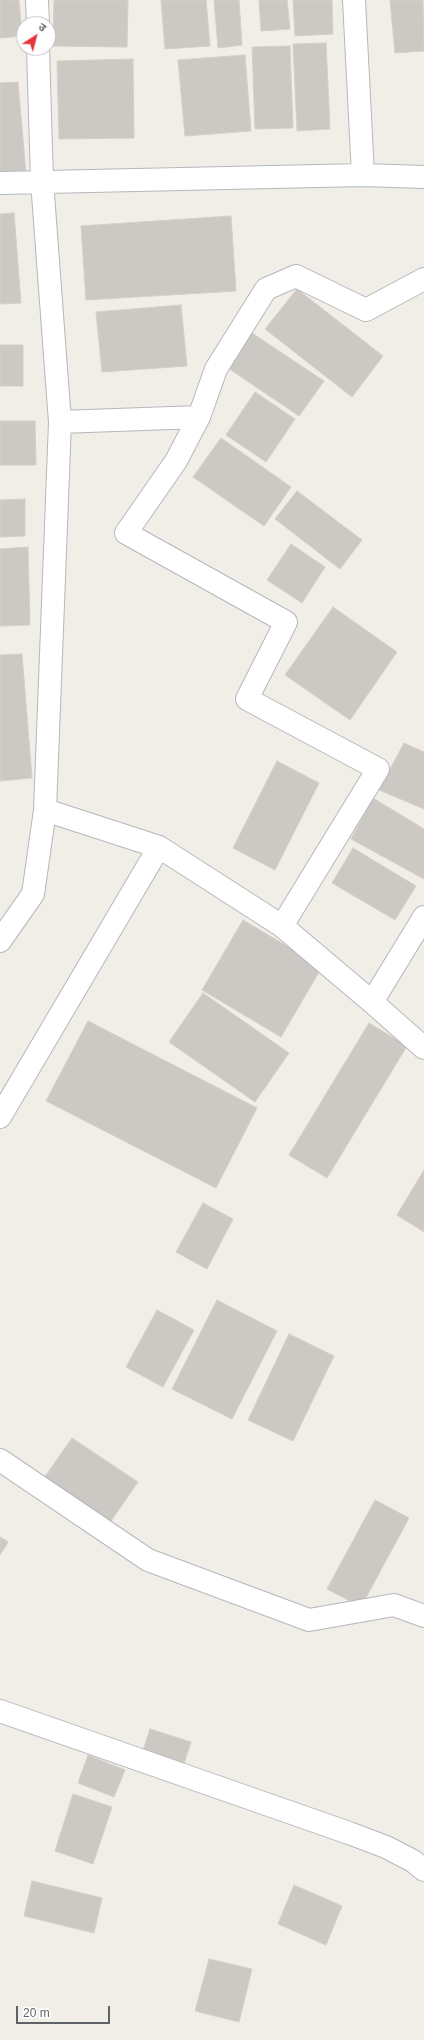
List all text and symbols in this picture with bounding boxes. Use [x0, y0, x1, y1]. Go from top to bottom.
north arrow [16, 16, 56, 56]
text: उ [36, 20, 49, 34]
scale bar [18, 1998, 112, 2024]
text: 20 m [23, 2006, 50, 2020]

